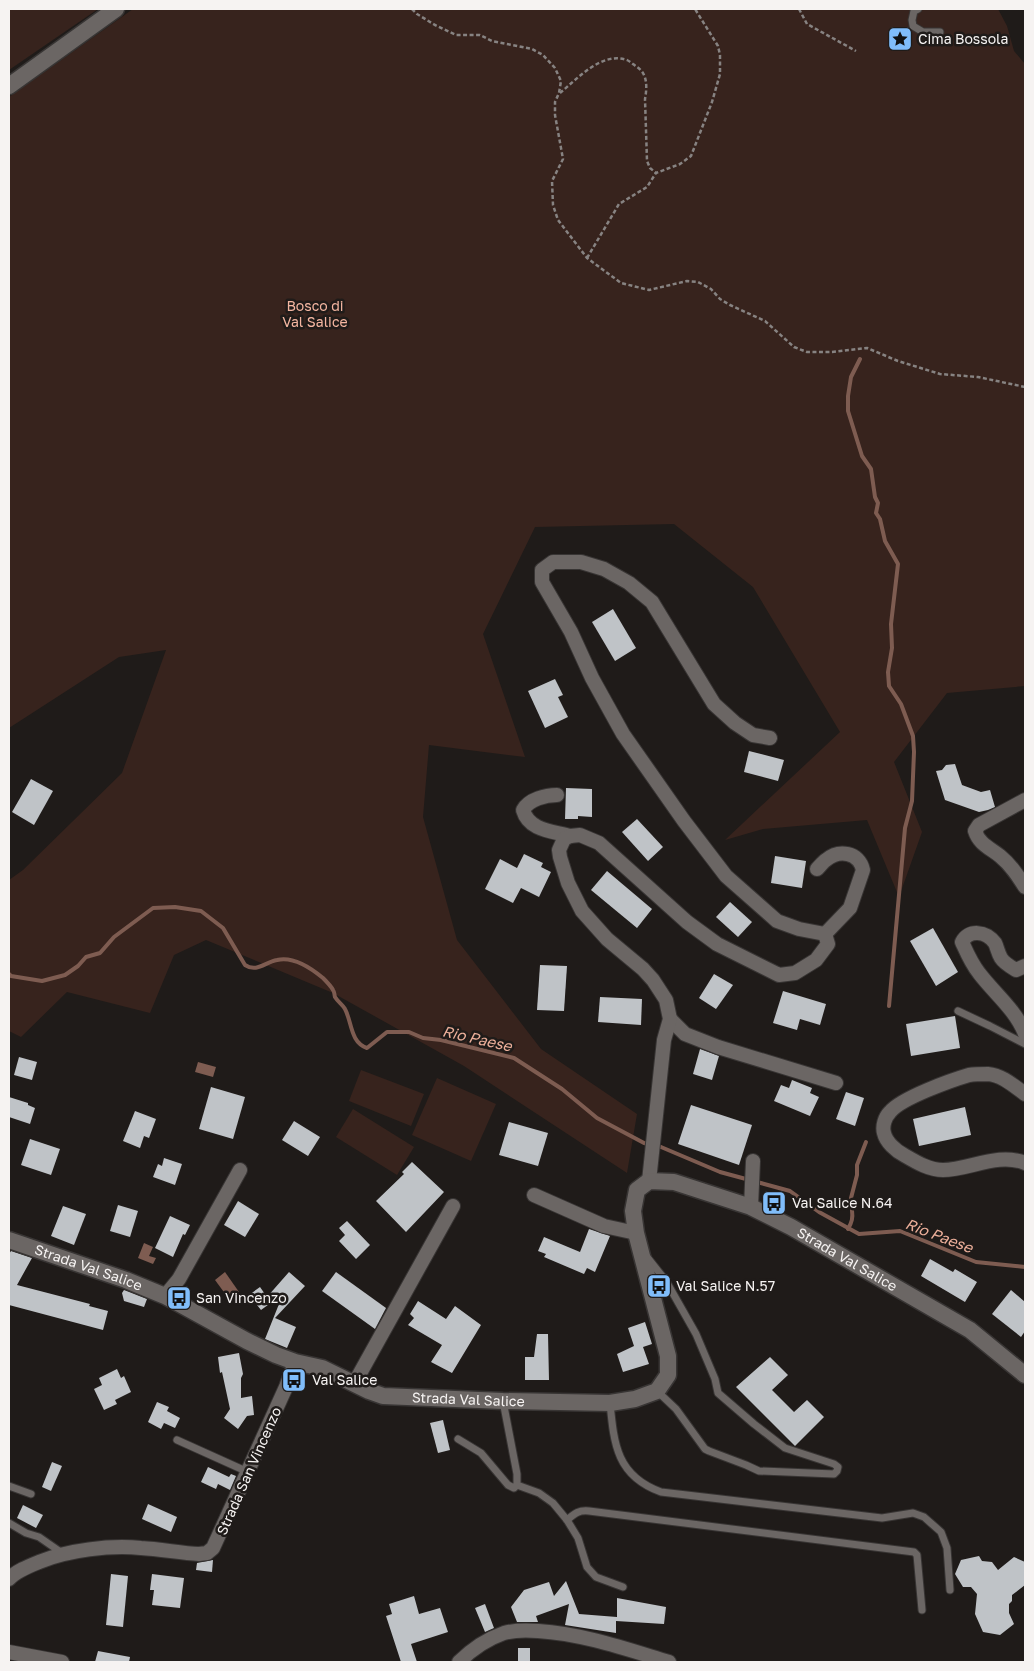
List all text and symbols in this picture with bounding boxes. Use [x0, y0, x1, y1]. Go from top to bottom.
place icon: Cima Bossola [887, 26, 913, 52]
place label: Cima Bossola [918, 30, 1008, 47]
park label: Bosco di Val Salice [282, 297, 348, 330]
water label: Rio Paese [441, 1021, 515, 1055]
bus stop icon: Val Salice N.64 [761, 1190, 787, 1216]
place label: Val Salice N.64 [792, 1194, 893, 1211]
water label: Rio Paese [903, 1214, 977, 1257]
street label: Strada Val Salice [794, 1223, 901, 1294]
street label: Strada Val Salice [32, 1240, 145, 1294]
bus stop icon: Val Salice N.57 [646, 1273, 672, 1299]
place label: Val Salice N.57 [676, 1277, 775, 1294]
bus stop icon: San Vincenzo [166, 1285, 192, 1311]
place label: San Vincenzo [196, 1289, 287, 1306]
bus stop icon: Val Salice [281, 1367, 307, 1393]
place label: Val Salice [312, 1371, 377, 1388]
street label: Strada Val Salice [412, 1388, 525, 1409]
street label: Strada San Vincenzo [213, 1404, 284, 1537]

